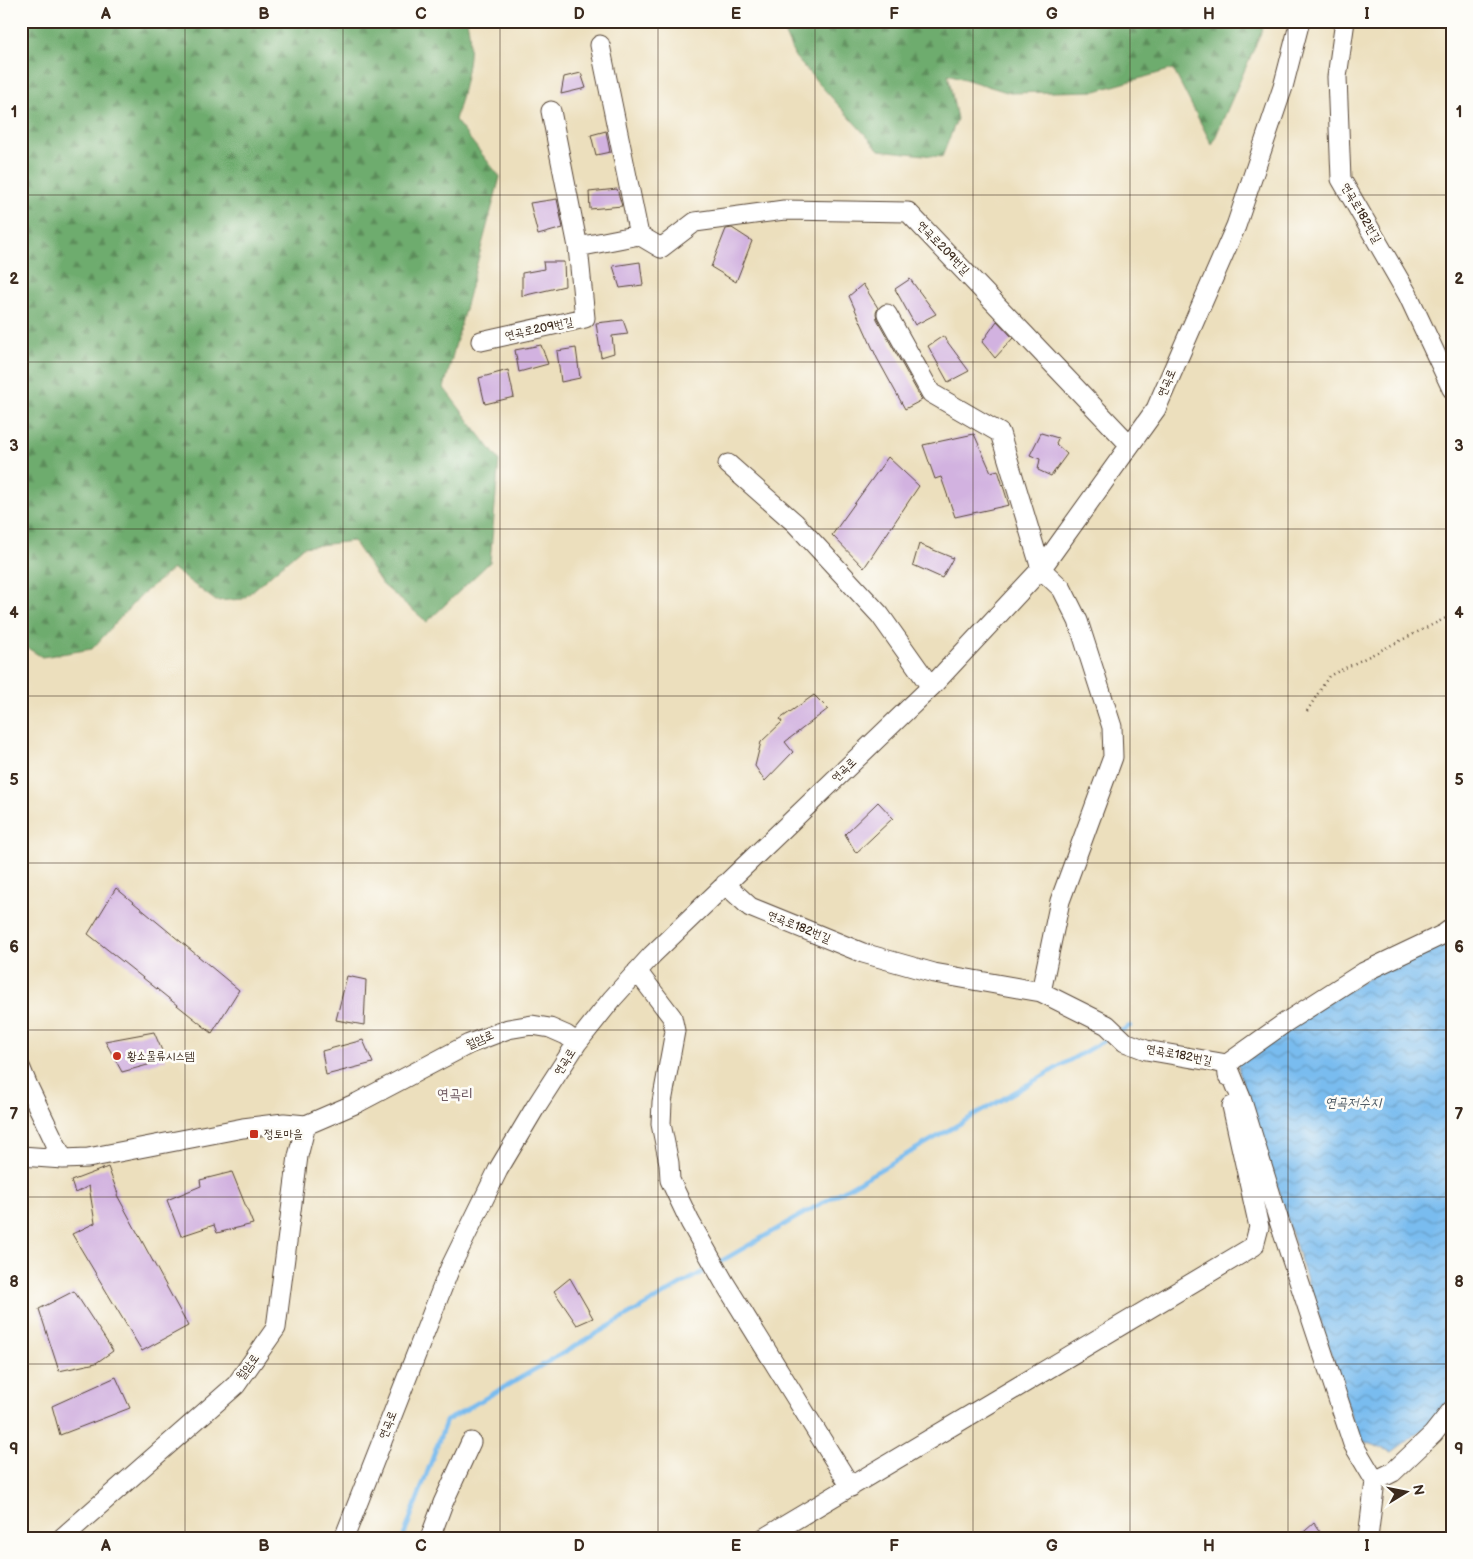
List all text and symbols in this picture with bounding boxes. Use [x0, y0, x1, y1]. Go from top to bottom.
text: A [100, 5, 111, 24]
text: B [258, 5, 270, 24]
text: C [415, 5, 427, 24]
text: D [573, 5, 585, 24]
text: E [731, 5, 741, 24]
text: F [889, 5, 899, 24]
text: G [1046, 5, 1058, 24]
text: H [1203, 5, 1215, 24]
text: I [1364, 5, 1370, 24]
text: 1 [11, 103, 17, 122]
text: 1 [1456, 103, 1462, 122]
street label: 연곡로182번길 [1338, 180, 1384, 246]
street label: 연곡로209번길 [914, 218, 973, 278]
text: 2 [9, 270, 19, 289]
text: 2 [1454, 270, 1464, 289]
street label: 연곡로209번길 [504, 314, 575, 344]
street label: 연곡로 [1154, 367, 1180, 399]
text: 3 [9, 437, 19, 456]
text: 3 [1454, 437, 1464, 456]
text: 4 [9, 604, 19, 623]
text: 4 [1454, 604, 1464, 623]
street label: 연곡로 [828, 755, 860, 785]
text: 5 [9, 771, 19, 790]
text: 5 [1454, 771, 1464, 790]
street label: 연곡로182번길 [765, 907, 833, 947]
text: 6 [9, 938, 19, 957]
text: 6 [1454, 938, 1464, 957]
street label: 월암로 [464, 1027, 496, 1053]
street label: 연곡로182번길 [1145, 1041, 1214, 1069]
street label: 연곡로 [551, 1046, 579, 1078]
place label: 황소물류시스템 [127, 1049, 195, 1064]
marker: 황소물류시스템 [111, 1050, 123, 1062]
district label: 연곡리 [437, 1085, 473, 1104]
water label: 연곡저수지 [1325, 1094, 1383, 1111]
text: 7 [10, 1105, 19, 1124]
text: 7 [1455, 1105, 1464, 1124]
place label: 정토마을 [264, 1127, 303, 1142]
marker: 정토마을 [248, 1128, 260, 1140]
text: 8 [9, 1273, 19, 1292]
text: 8 [1454, 1273, 1464, 1292]
street label: 월암로 [233, 1351, 263, 1383]
street label: 연곡로 [376, 1409, 400, 1441]
text: 9 [9, 1440, 19, 1459]
text: 9 [1454, 1440, 1464, 1459]
north arrow [1380, 1466, 1430, 1516]
text: N [1409, 1483, 1428, 1496]
text: A [100, 1537, 111, 1556]
text: B [258, 1537, 270, 1556]
text: C [415, 1537, 427, 1556]
text: D [573, 1537, 585, 1556]
text: E [731, 1537, 741, 1556]
text: F [889, 1537, 899, 1556]
text: G [1046, 1537, 1058, 1556]
text: H [1203, 1537, 1215, 1556]
text: I [1364, 1537, 1370, 1556]

